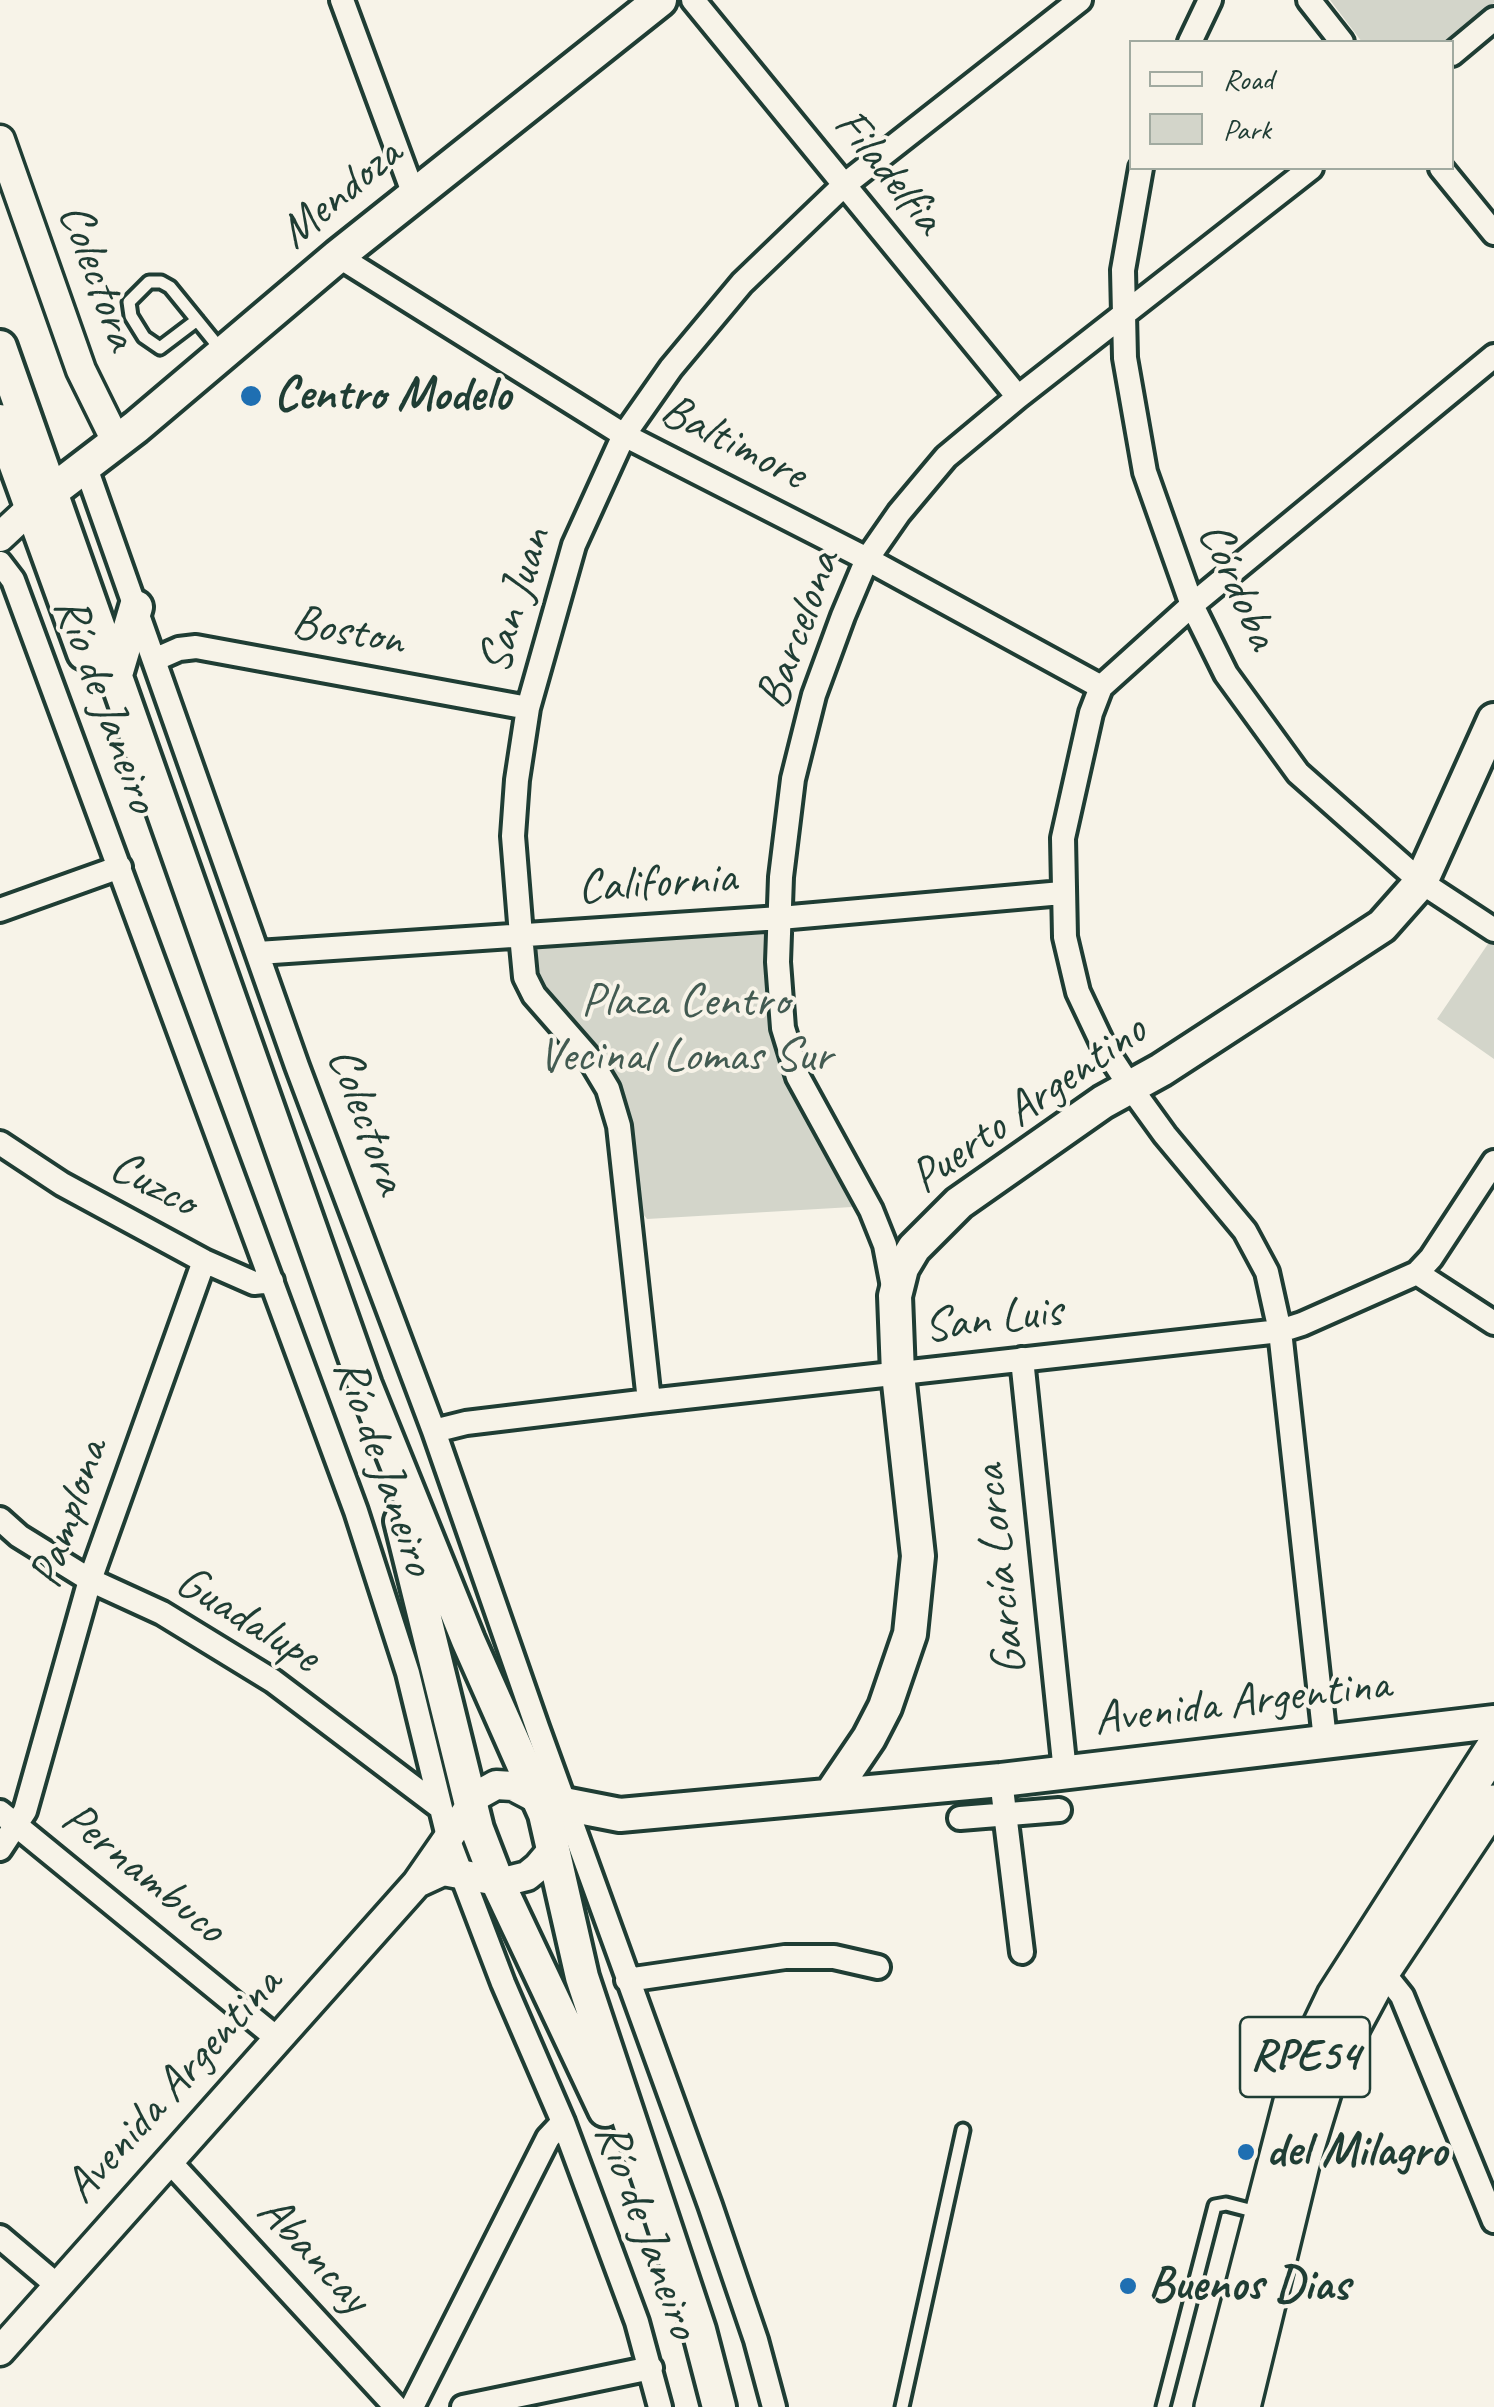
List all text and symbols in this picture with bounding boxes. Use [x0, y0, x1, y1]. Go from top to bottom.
legend [1129, 40, 1454, 170]
text: Road [1223, 60, 1273, 98]
street label: Filadelfia [820, 98, 956, 246]
text: Park [1223, 110, 1271, 148]
street label: Mendoza [268, 126, 414, 262]
street label: Colectora [44, 196, 150, 358]
place label: Centro Modelo [274, 367, 511, 425]
street label: Baltimore [651, 382, 815, 504]
marker: Centro Modelo [238, 383, 264, 409]
street label: Córdoba [1184, 514, 1290, 658]
street label: San Juan [467, 521, 565, 681]
street label: Barcelona [744, 543, 854, 717]
street label: Río de Janeiro [39, 589, 171, 821]
street label: Boston [288, 594, 408, 670]
street label: California [576, 850, 738, 918]
park label: Plaza Centro Vecinal Lomas Sur [538, 973, 832, 1086]
street label: Puerto Argentino [900, 1003, 1158, 1207]
street label: Colectora [313, 1040, 419, 1202]
street label: Cuzco [100, 1138, 206, 1232]
street label: San Luis [921, 1283, 1065, 1357]
street label: Río de Janeiro [319, 1351, 447, 1583]
street label: Pamplona [18, 1432, 122, 1596]
street label: García Lorca [961, 1462, 1041, 1678]
street label: Guadalupe [165, 1554, 329, 1686]
street label: Avenida Argentina [1091, 1656, 1393, 1750]
street label: Pernambuco [49, 1790, 237, 1958]
street label: Avenida Argentina [53, 1956, 295, 2216]
road number: RPE54 [1240, 2017, 1370, 2097]
street label: Río de Janeiro [580, 2115, 712, 2347]
place label: del Milagro [1266, 2123, 1447, 2181]
marker: del Milagro [1235, 2141, 1257, 2163]
street label: Abancay [244, 2184, 382, 2326]
place label: Buenos Dias [1148, 2257, 1350, 2315]
marker: Buenos Dias [1117, 2275, 1139, 2297]

